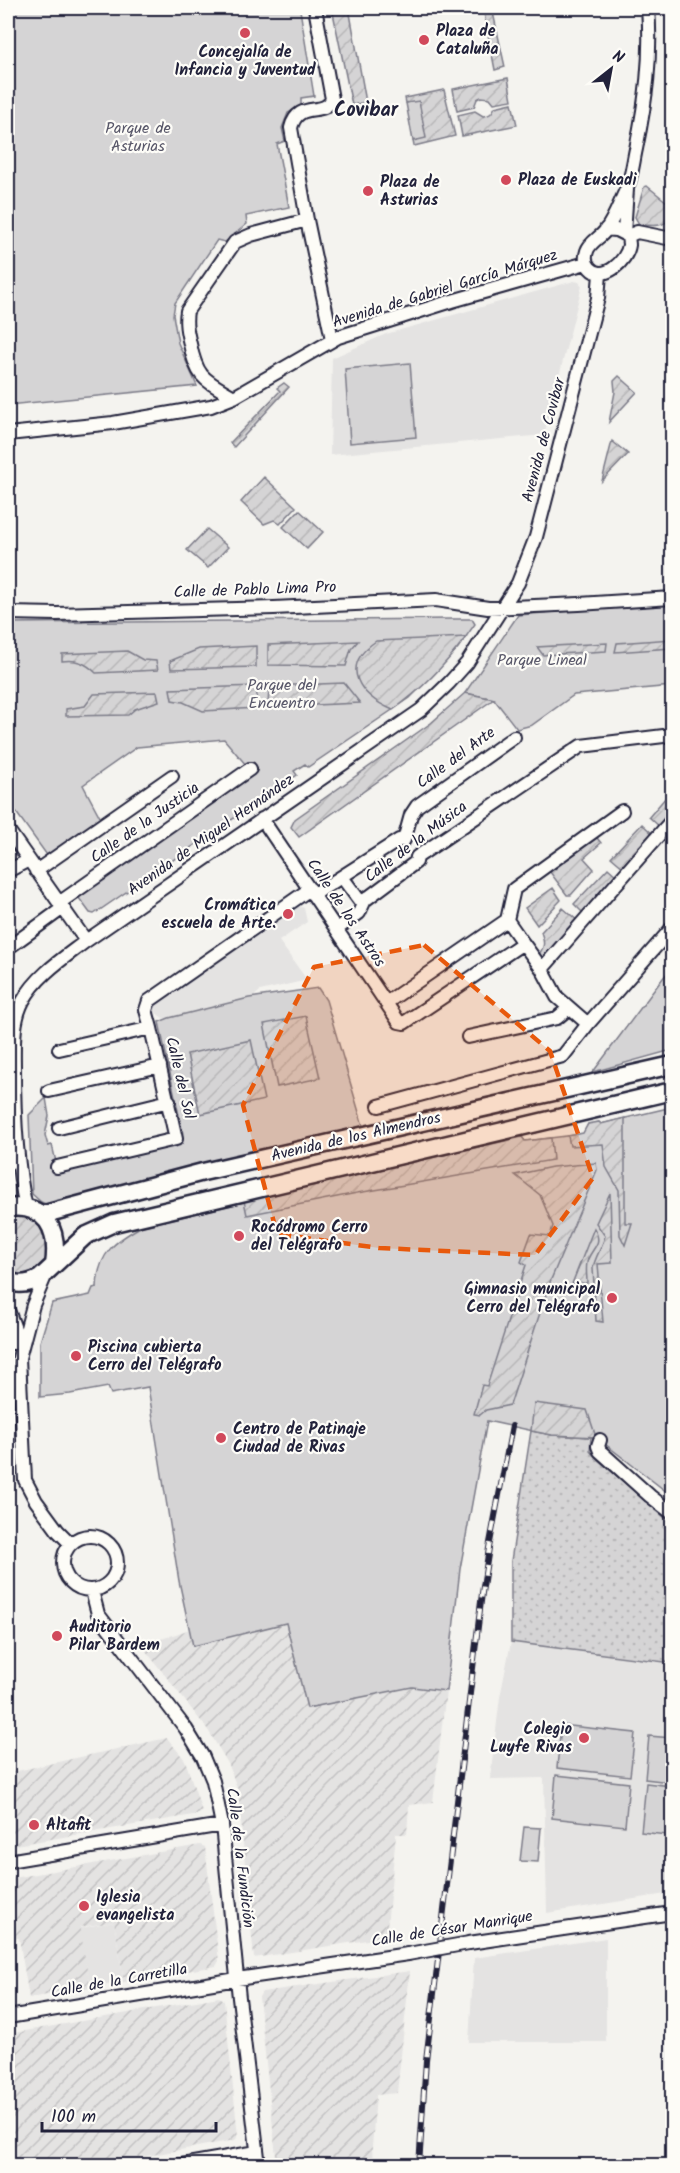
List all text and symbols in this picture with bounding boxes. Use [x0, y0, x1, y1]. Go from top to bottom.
place label: Plaza de Cataluña [436, 19, 498, 62]
marker: Concejalía de Infancia y Juventud [238, 26, 252, 40]
marker: Plaza de Cataluña [417, 33, 431, 47]
north arrow [581, 39, 641, 99]
place label: Concejalía de Infancia y Juventud [174, 40, 316, 83]
text: N [607, 44, 629, 71]
district label: Covibar [334, 95, 399, 127]
park label: Parque de Asturias [105, 116, 171, 159]
place label: Plaza de Euskadi [518, 168, 638, 193]
place label: Plaza de Asturias [380, 170, 440, 213]
marker: Plaza de Euskadi [499, 173, 513, 187]
marker: Plaza de Asturias [361, 184, 375, 198]
street label: Avenida de Gabriel García Márquez [329, 243, 561, 335]
street label: Avenida de Covibar [515, 373, 573, 505]
street label: Calle de Pablo Lima Pro [173, 575, 337, 605]
park label: Parque Lineal [497, 648, 587, 673]
park label: Parque del Encuentro [247, 673, 317, 716]
street label: Calle del Arte [411, 721, 501, 795]
street label: Avenida de Miguel Hernández [122, 768, 300, 902]
street label: Calle de la Justicia [85, 776, 205, 870]
street label: Calle de la Música [359, 795, 473, 889]
street label: Calle de los Astros [300, 854, 392, 973]
place label: Cromática escuela de Arte. [161, 893, 276, 936]
marker: Cromática escuela de Arte. [281, 907, 295, 921]
street label: Calle del Sol [158, 1034, 202, 1122]
street label: Avenida de los Almendros [269, 1105, 443, 1169]
place label: Rocódromo Cerro del Telégrafo [251, 1215, 368, 1258]
marker: Rocódromo Cerro del Telégrafo [232, 1229, 246, 1243]
place label: Gimnasio municipal Cerro del Telégrafo [464, 1277, 601, 1320]
marker: Gimnasio municipal Cerro del Telégrafo [605, 1291, 619, 1305]
place label: Piscina cubierta Cerro del Telégrafo [88, 1335, 222, 1378]
marker: Piscina cubierta Cerro del Telégrafo [69, 1349, 83, 1363]
place label: Centro de Patinaje Ciudad de Rivas [233, 1417, 366, 1460]
marker: Centro de Patinaje Ciudad de Rivas [214, 1431, 228, 1445]
place label: Auditorio Pilar Bardem [69, 1615, 160, 1658]
marker: Auditorio Pilar Bardem [50, 1629, 64, 1643]
place label: Colegio Luyfe Rivas [490, 1717, 573, 1760]
marker: Colegio Luyfe Rivas [577, 1731, 591, 1745]
street label: Calle de la Fundición [219, 1786, 261, 1930]
place label: Altafit [46, 1813, 92, 1838]
marker: Altafit [27, 1818, 41, 1832]
place label: Iglesia evangelista [96, 1885, 174, 1928]
marker: Iglesia evangelista [77, 1899, 91, 1913]
street label: Calle de César Manrique [370, 1904, 534, 1954]
street label: Calle de la Carretilla [49, 1957, 189, 2005]
scale bar [42, 2095, 216, 2133]
text: 100 m [51, 2103, 96, 2132]

